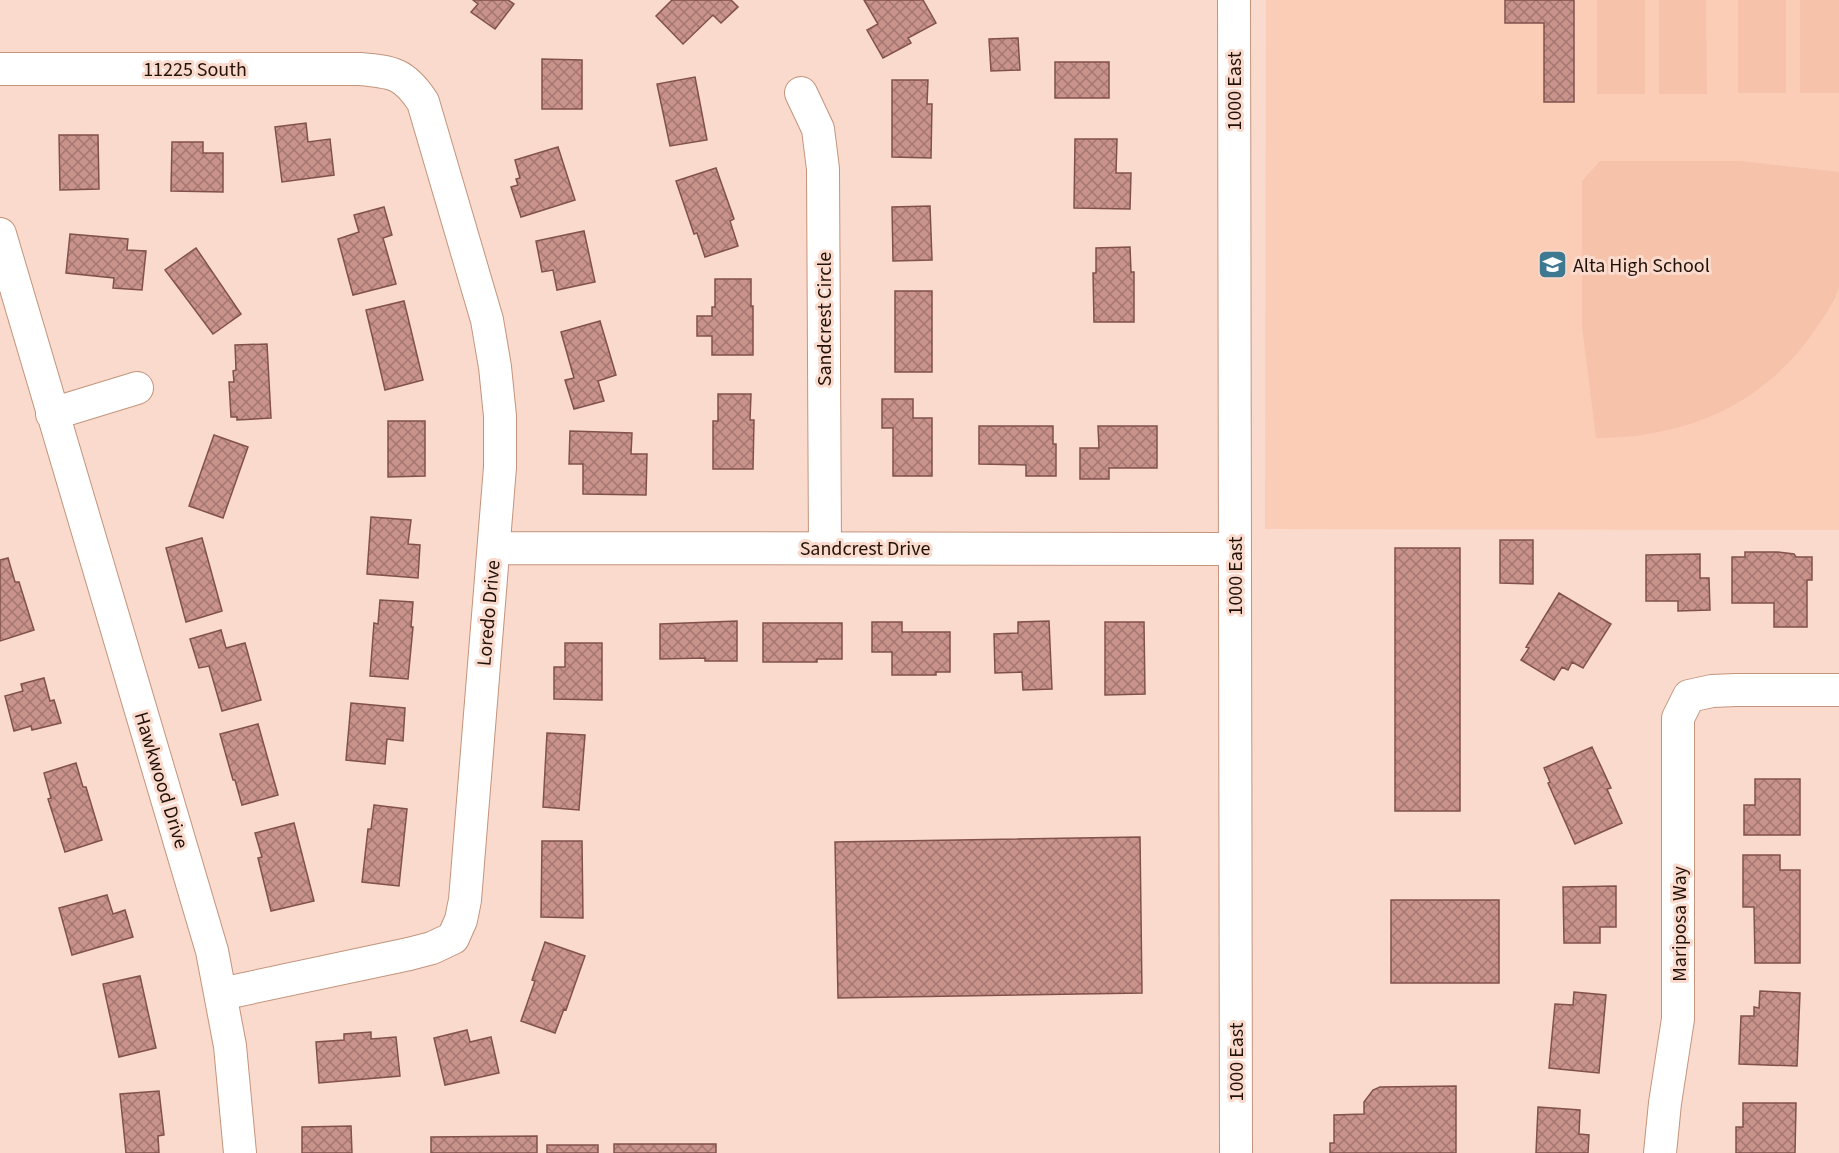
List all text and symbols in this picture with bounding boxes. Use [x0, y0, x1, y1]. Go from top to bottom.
street label: 1000 East [1221, 51, 1249, 131]
street label: 11225 South [143, 56, 247, 84]
school or university icon: Alta High School [1536, 249, 1568, 281]
street label: Sandcrest Circle [811, 252, 839, 386]
place label: Alta High School [1573, 252, 1710, 280]
street label: Sandcrest Drive [800, 535, 930, 563]
street label: 1000 East [1222, 536, 1250, 616]
street label: Loredo Drive [470, 559, 508, 667]
street label: Hawkwood Drive [127, 708, 195, 852]
street label: Mariposa Way [1666, 866, 1694, 982]
street label: 1000 East [1223, 1022, 1251, 1102]

